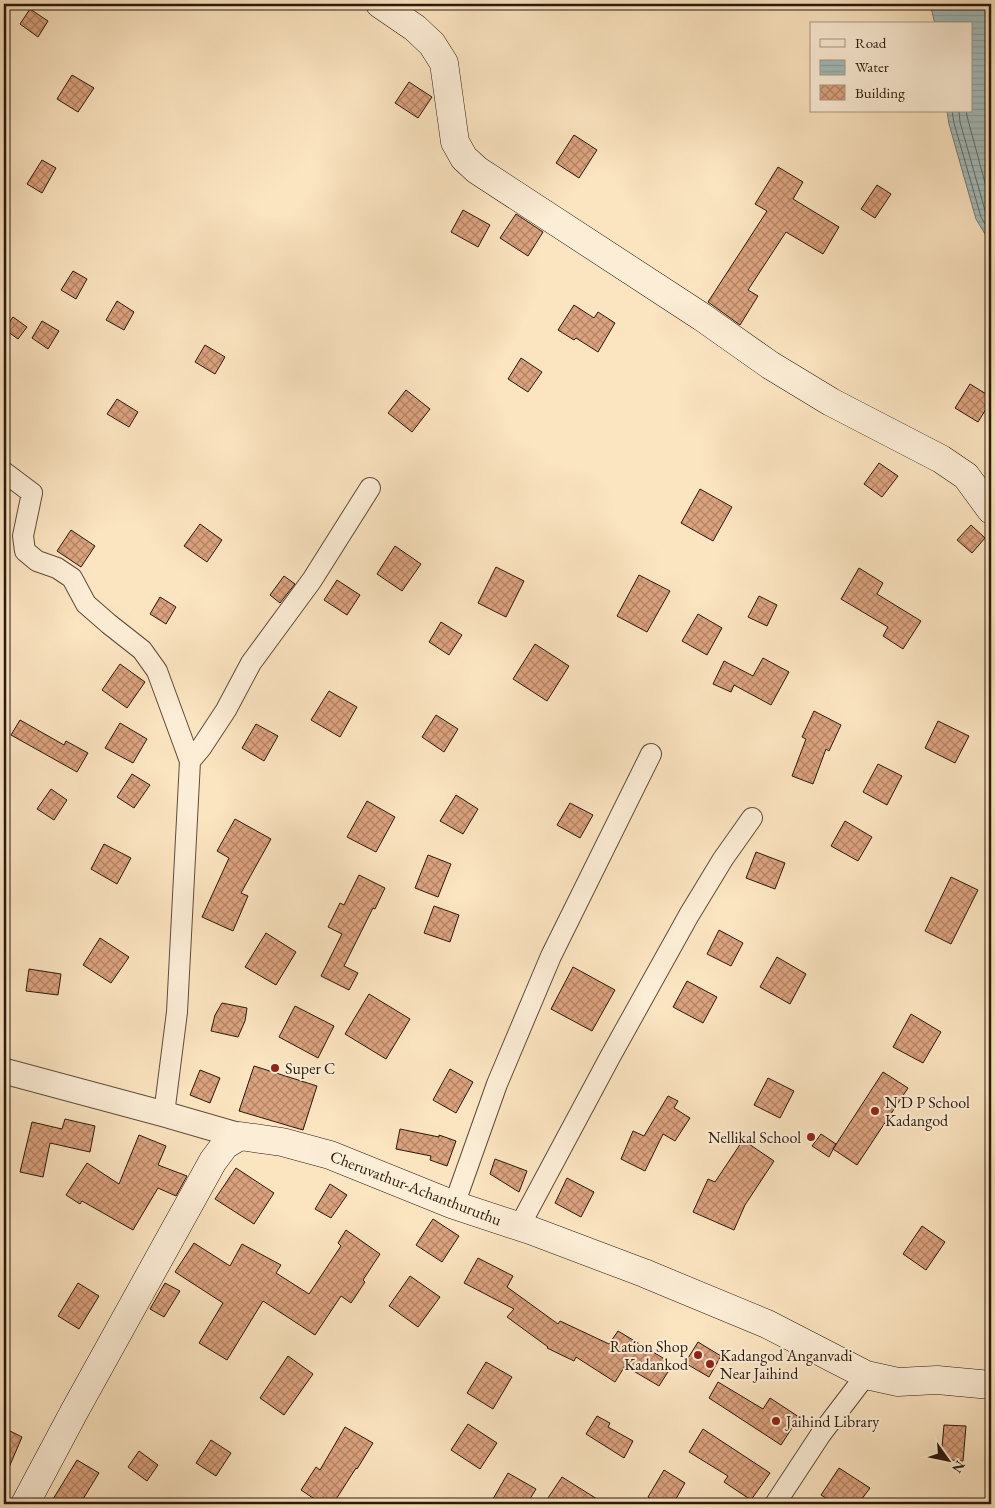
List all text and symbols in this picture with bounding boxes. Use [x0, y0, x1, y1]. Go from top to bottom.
legend [810, 22, 972, 112]
text: Road [855, 33, 887, 52]
text: Water [855, 57, 889, 76]
text: Building [855, 83, 905, 102]
place label: Super C [285, 1058, 335, 1079]
marker: Super C [269, 1062, 281, 1074]
place label: N D P School Kadangod [885, 1092, 970, 1131]
marker: N D P School Kadangod [869, 1105, 881, 1117]
place label: Nellikal School [708, 1127, 801, 1148]
marker: Nellikal School [805, 1131, 817, 1143]
street label: Cheruvathur-Achanthuruthu [327, 1146, 505, 1231]
place label: Ration Shop Kadankod [610, 1336, 689, 1375]
place label: Kadangod Anganvadi Near Jaihind [720, 1345, 853, 1384]
marker: Ration Shop Kadankod [692, 1349, 704, 1361]
marker: Kadangod Anganvadi Near Jaihind [704, 1358, 716, 1370]
place label: Jaihind Library [784, 1411, 880, 1432]
marker: Jaihind Library [770, 1415, 782, 1427]
north arrow [922, 1436, 972, 1486]
text: N [948, 1457, 970, 1477]

